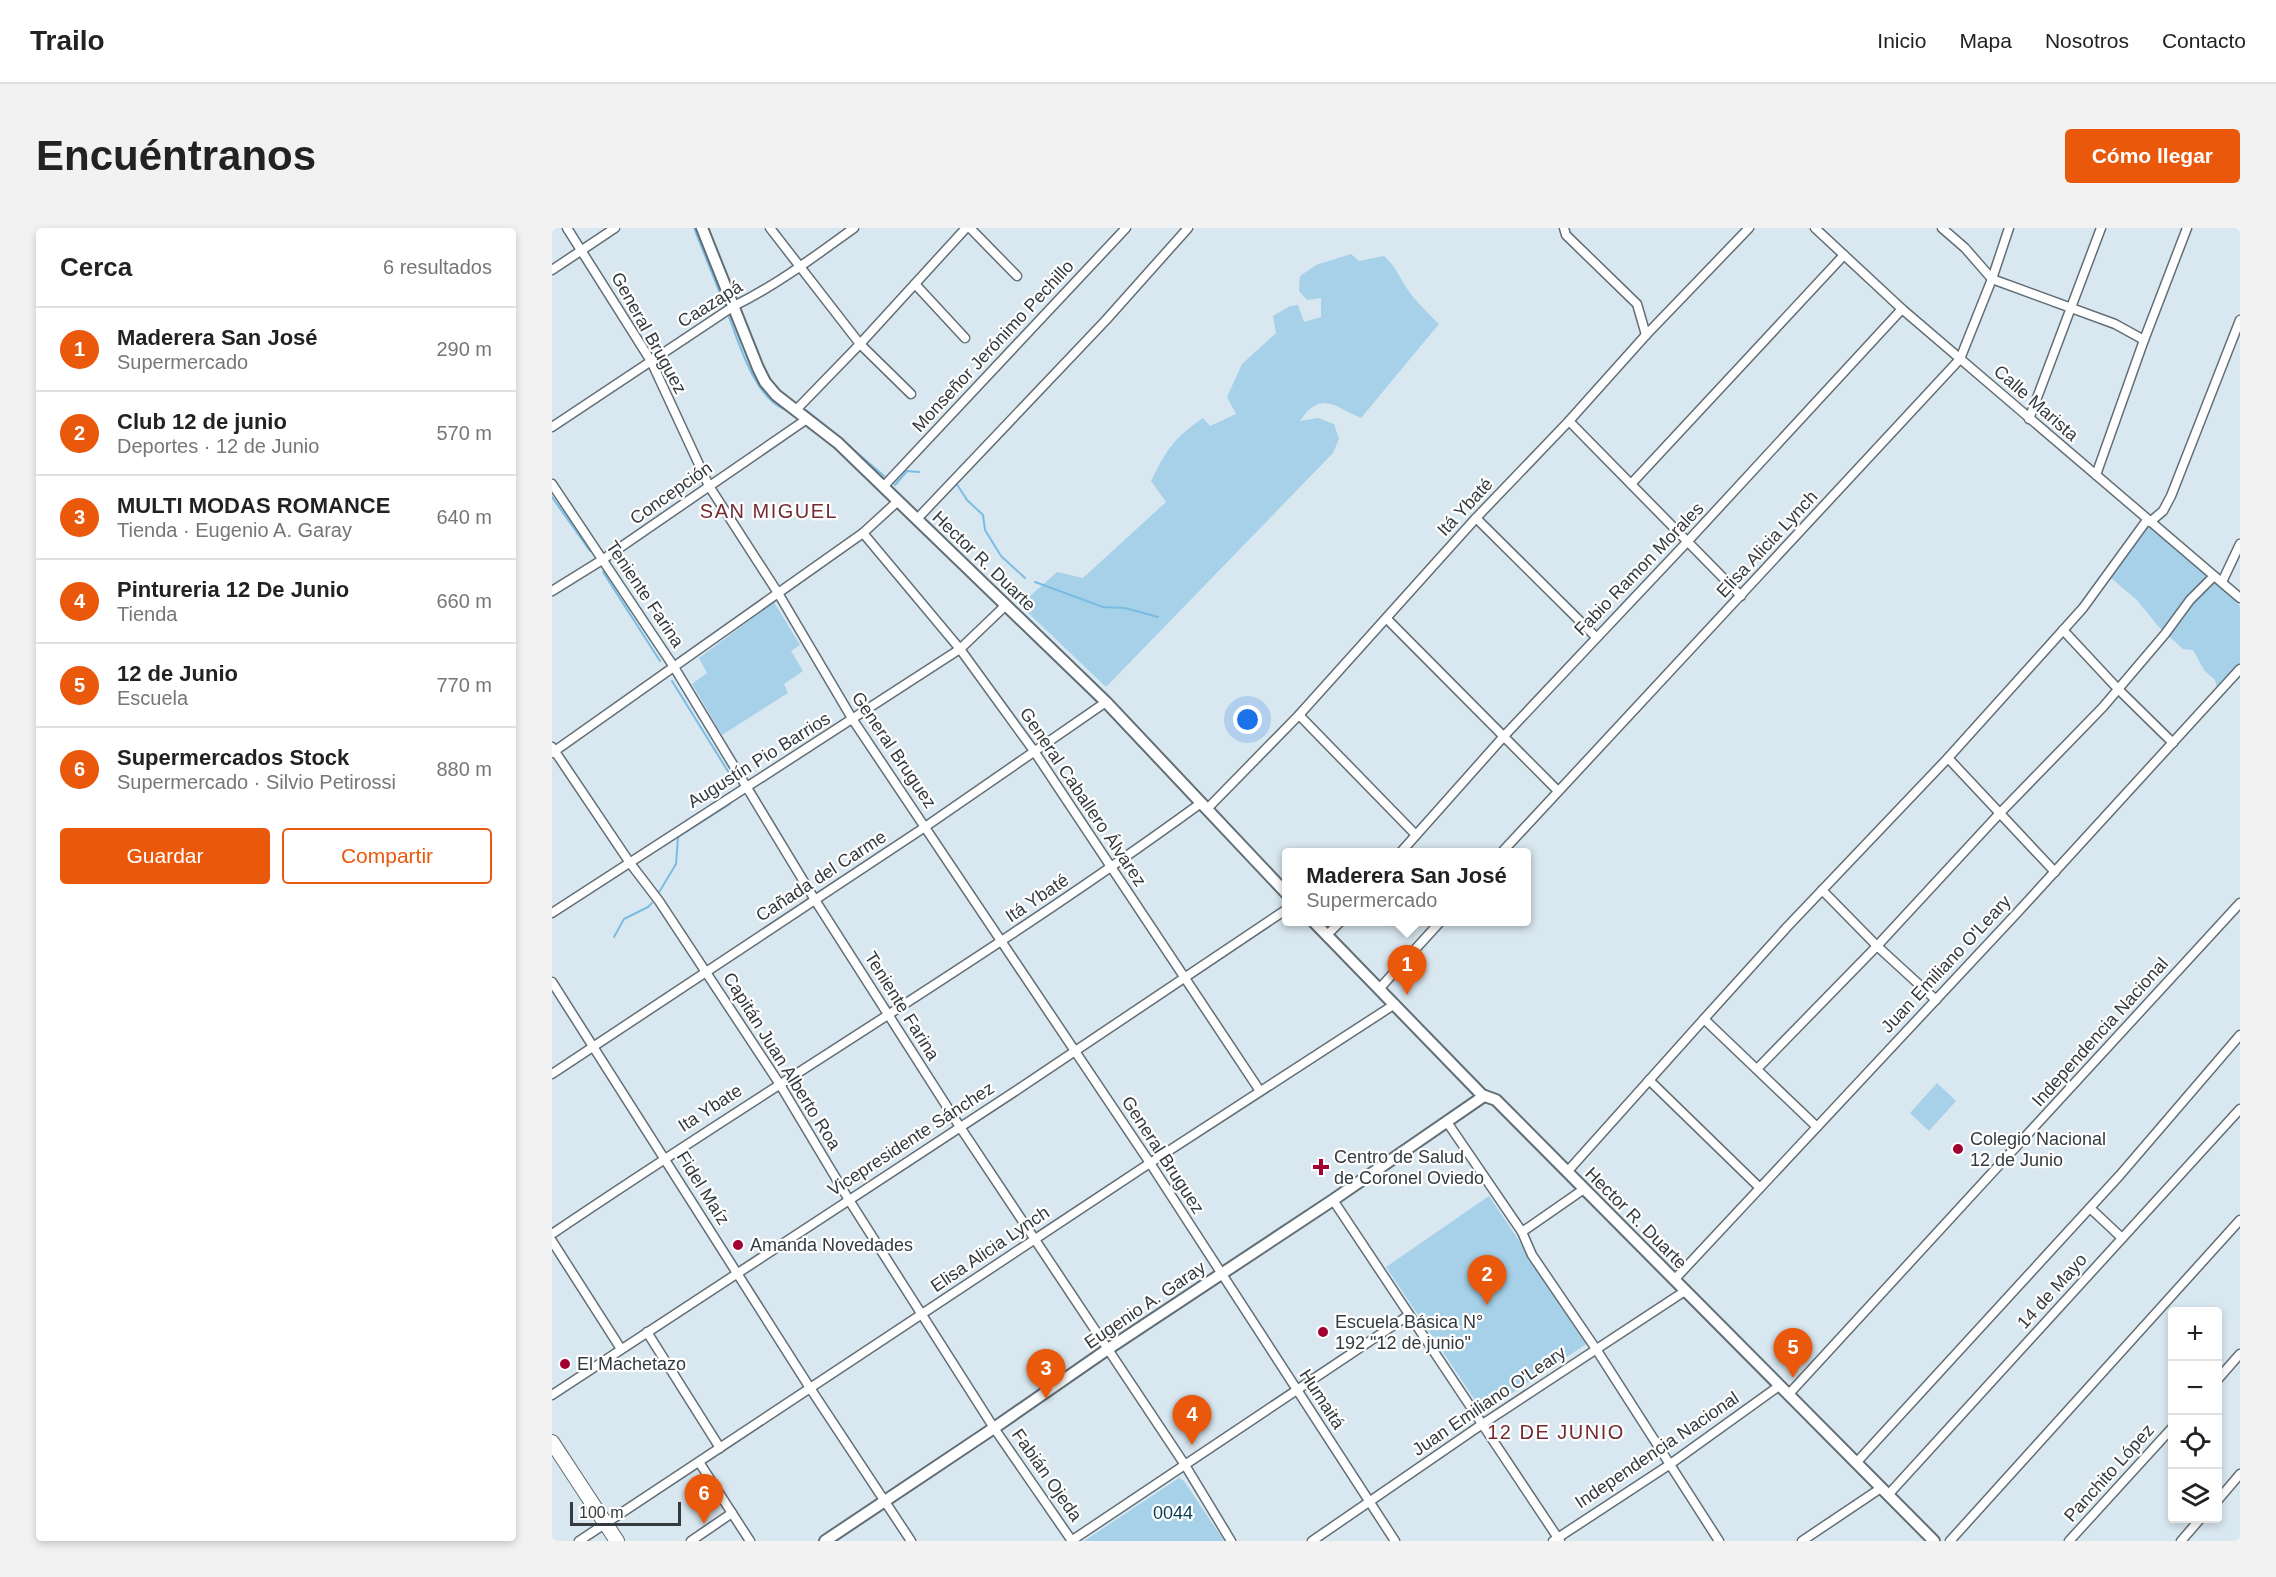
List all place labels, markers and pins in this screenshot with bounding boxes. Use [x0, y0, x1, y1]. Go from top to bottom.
pin: 1 [1388, 946, 1426, 995]
place label: Colegio Nacional 12 de Junio [1970, 1129, 2106, 1170]
marker: Colegio Nacional 12 de Junio [1951, 1142, 1965, 1156]
place label: Centro de Salud de Coronel Oviedo [1334, 1147, 1484, 1188]
marker: Centro de Salud de Coronel Oviedo [1312, 1158, 1330, 1176]
place label: Amanda Novedades [750, 1235, 913, 1255]
marker: Amanda Novedades [731, 1238, 745, 1252]
pin: 2 [1468, 1256, 1506, 1305]
place label: Escuela Básica N° 192 "12 de junio" [1335, 1312, 1483, 1353]
marker: Escuela Básica N° 192 "12 de junio" [1316, 1325, 1330, 1339]
pin: 5 [1774, 1328, 1812, 1378]
pin: 3 [1026, 1350, 1066, 1399]
place label: El Machetazo [577, 1354, 686, 1374]
marker: El Machetazo [558, 1357, 572, 1371]
pin: 4 [1172, 1396, 1212, 1445]
pin: 6 [684, 1474, 724, 1524]

